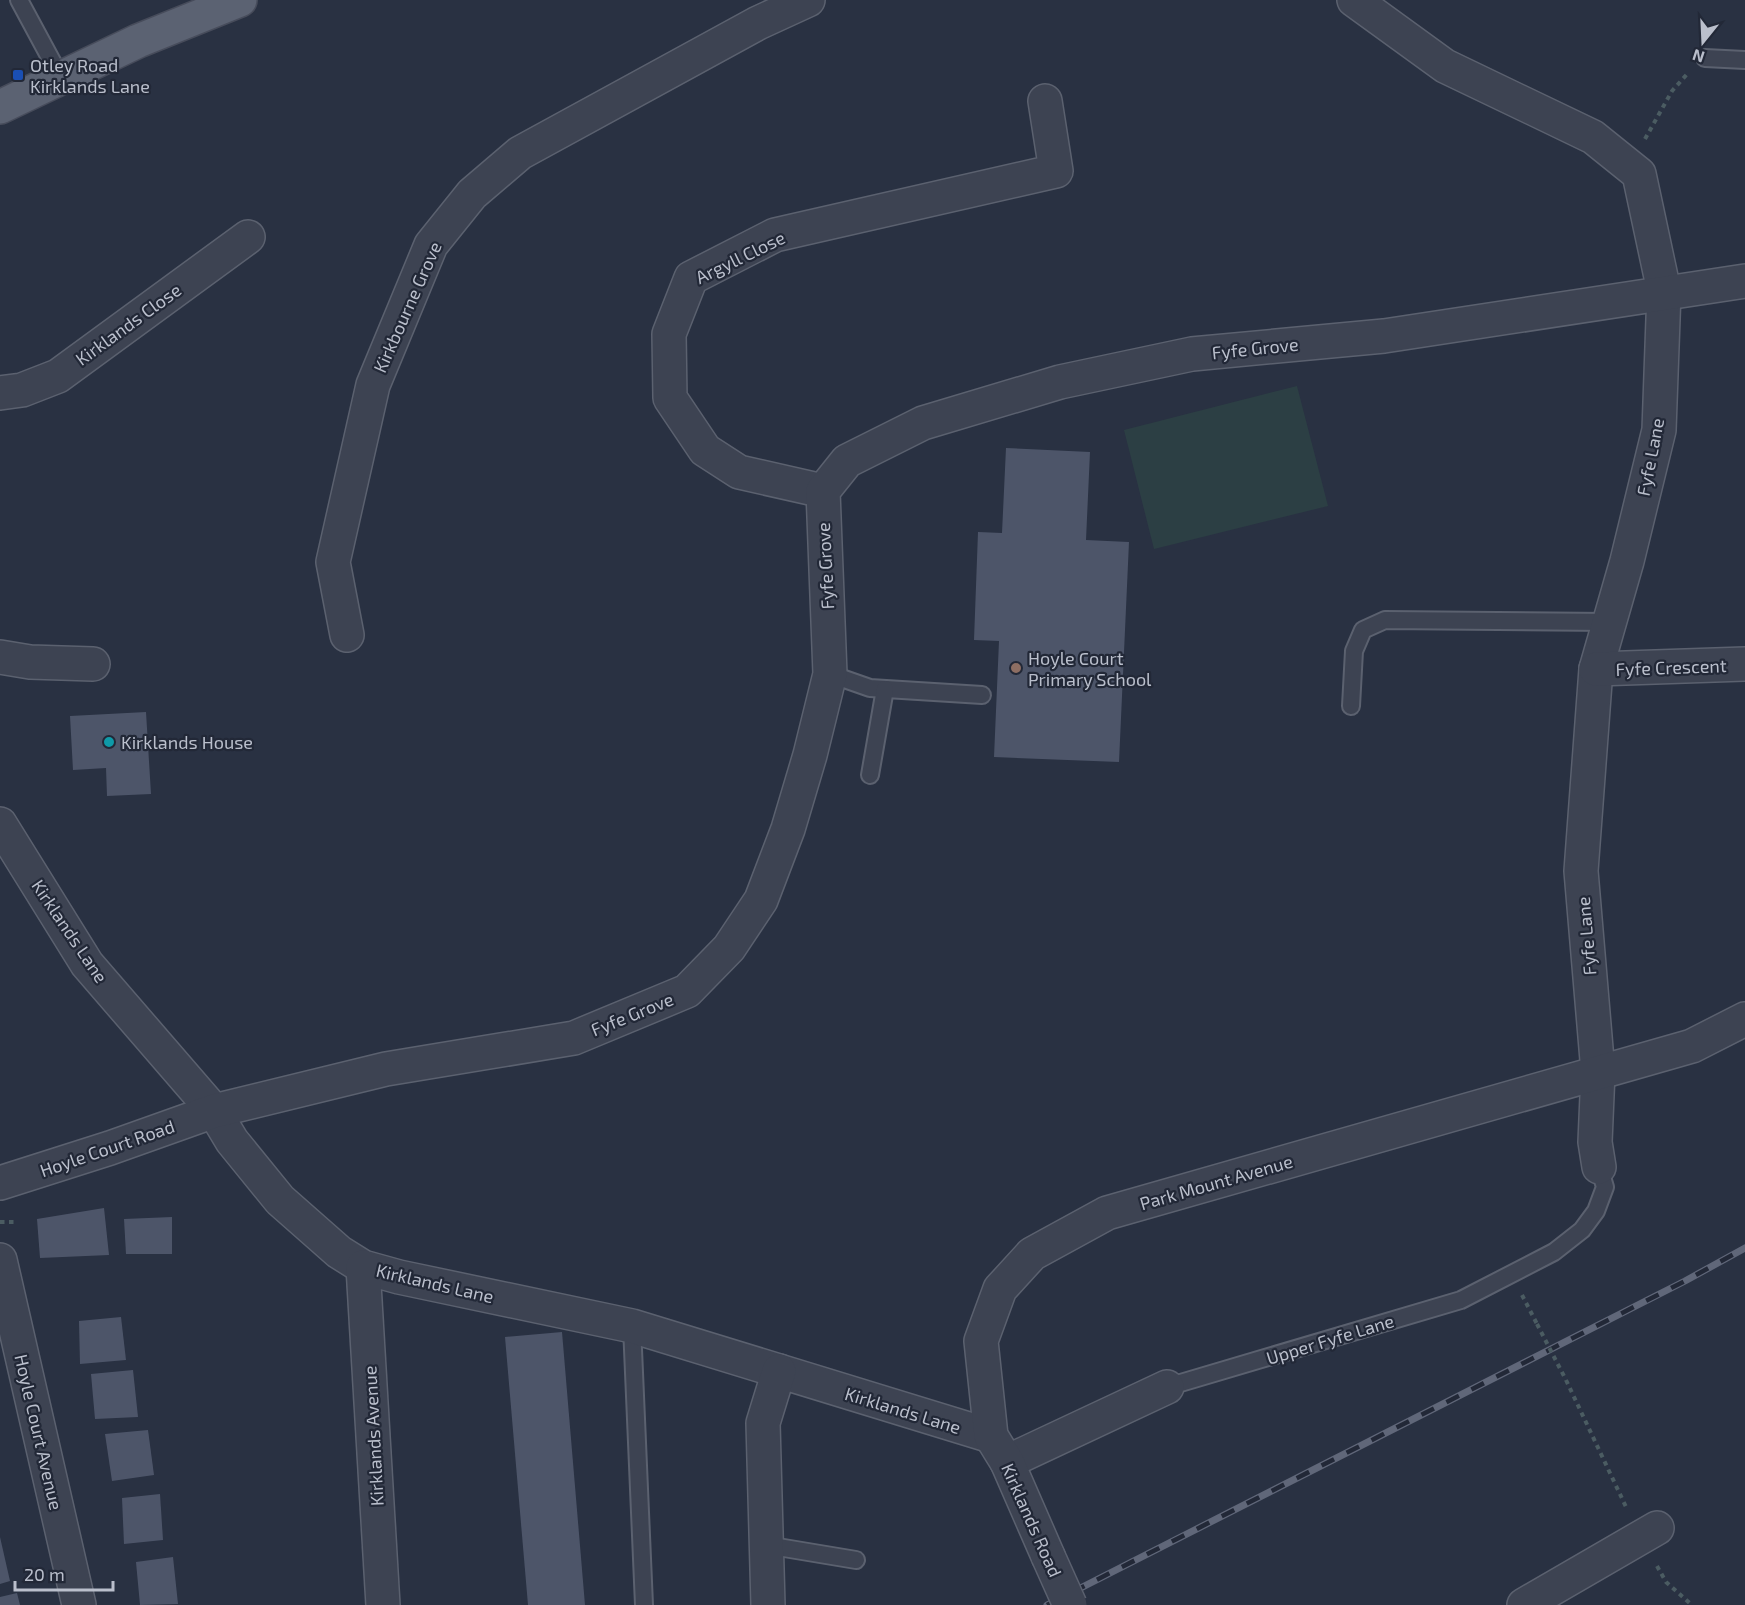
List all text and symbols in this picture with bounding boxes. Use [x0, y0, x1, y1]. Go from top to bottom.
north arrow [1673, 12, 1733, 72]
text: N [1690, 46, 1707, 68]
place label: Otley Road Kirklands Lane [30, 54, 150, 97]
marker: Otley Road Kirklands Lane [11, 68, 25, 82]
street label: Argyll Close [692, 226, 788, 288]
street label: Kirkbourne Grove [368, 238, 446, 376]
street label: Kirklands Close [71, 278, 185, 370]
street label: Fyfe Grove [1211, 333, 1299, 363]
street label: Fyfe Lane [1632, 416, 1668, 498]
street label: Fyfe Grove [812, 522, 838, 610]
place label: Hoyle Court Primary School [1028, 647, 1152, 690]
street label: Fyfe Crescent [1615, 654, 1727, 680]
marker: Hoyle Court Primary School [1009, 661, 1023, 675]
place label: Kirklands House [121, 731, 253, 753]
marker: Kirklands House [102, 735, 116, 749]
street label: Kirklands Lane [27, 875, 113, 987]
street label: Fyfe Lane [1572, 896, 1600, 976]
street label: Fyfe Grove [587, 987, 677, 1041]
street label: Hoyle Court Road [37, 1115, 177, 1181]
street label: Park Mount Avenue [1137, 1150, 1295, 1214]
street label: Kirklands Lane [374, 1259, 496, 1307]
street label: Upper Fyfe Lane [1264, 1309, 1396, 1369]
street label: Hoyle Court Avenue [10, 1352, 68, 1512]
street label: Kirklands Avenue [358, 1365, 388, 1507]
street label: Kirklands Lane [842, 1382, 964, 1438]
street label: Kirklands Road [997, 1460, 1067, 1580]
scale bar [15, 1554, 112, 1592]
text: 20 m [24, 1563, 65, 1585]

